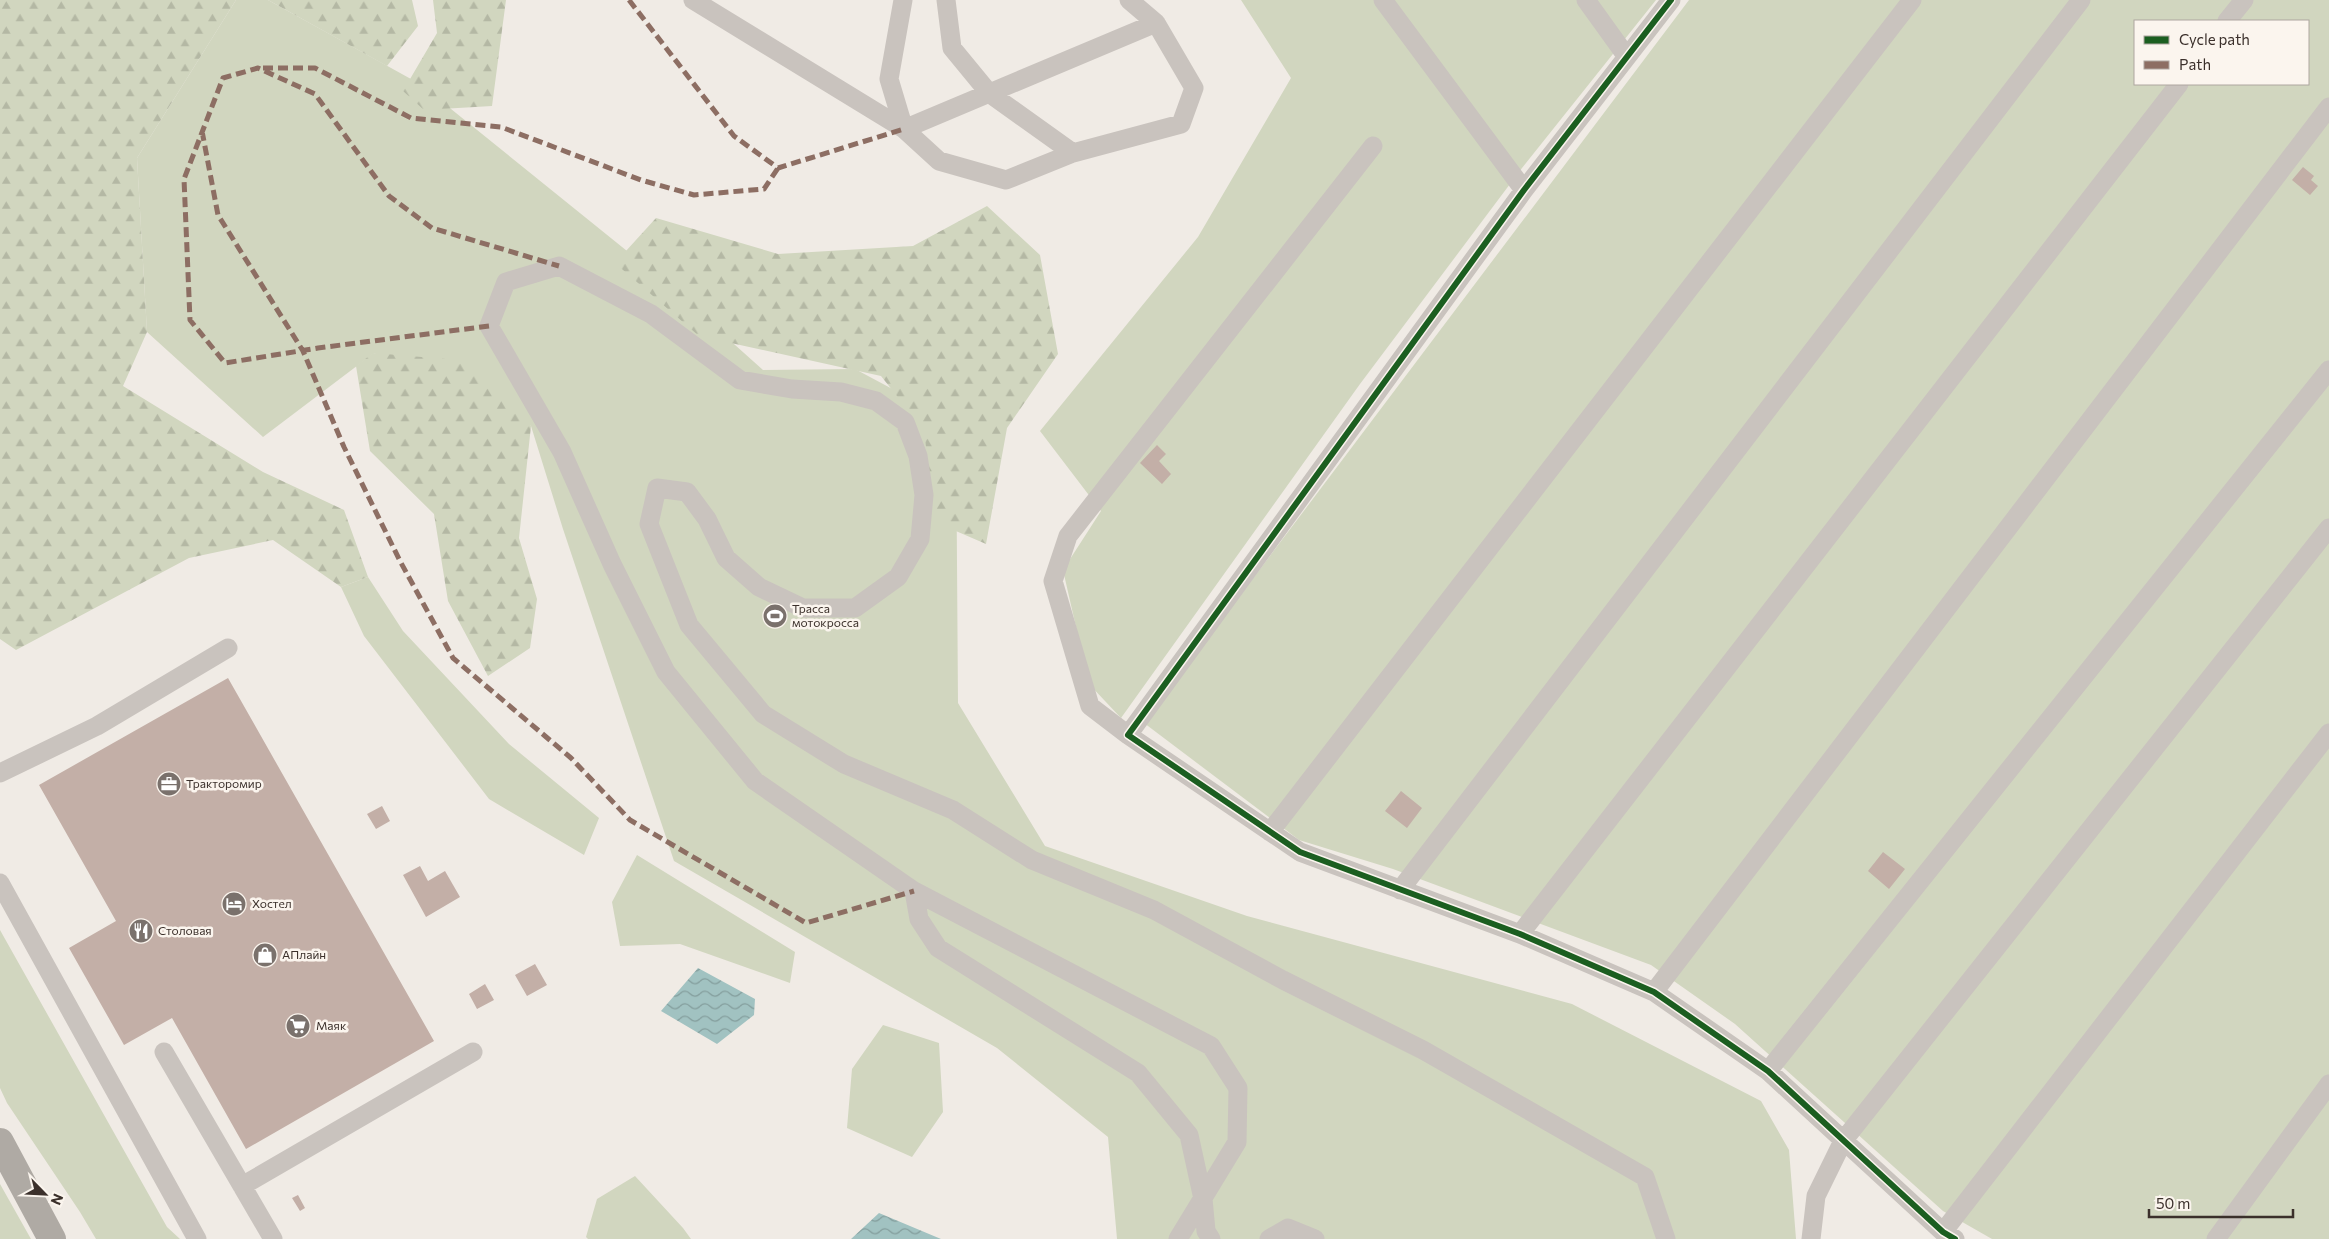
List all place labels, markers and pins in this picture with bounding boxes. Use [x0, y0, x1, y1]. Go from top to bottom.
place label: Трасса мотокросса [792, 601, 859, 629]
sports icon: Трасса мотокросса [762, 603, 788, 629]
office icon: Тракторомир [156, 771, 182, 797]
place label: Тракторомир [186, 776, 262, 790]
hotel icon: Хостел [221, 891, 247, 917]
place label: Хостел [252, 896, 292, 910]
restaurant icon: Столовая [128, 918, 154, 944]
place label: Столовая [158, 923, 212, 937]
shop icon: АПлайн [252, 942, 278, 968]
place label: АПлайн [282, 947, 326, 961]
supermarket icon: Маяк [285, 1013, 311, 1039]
place label: Маяк [316, 1018, 347, 1032]

